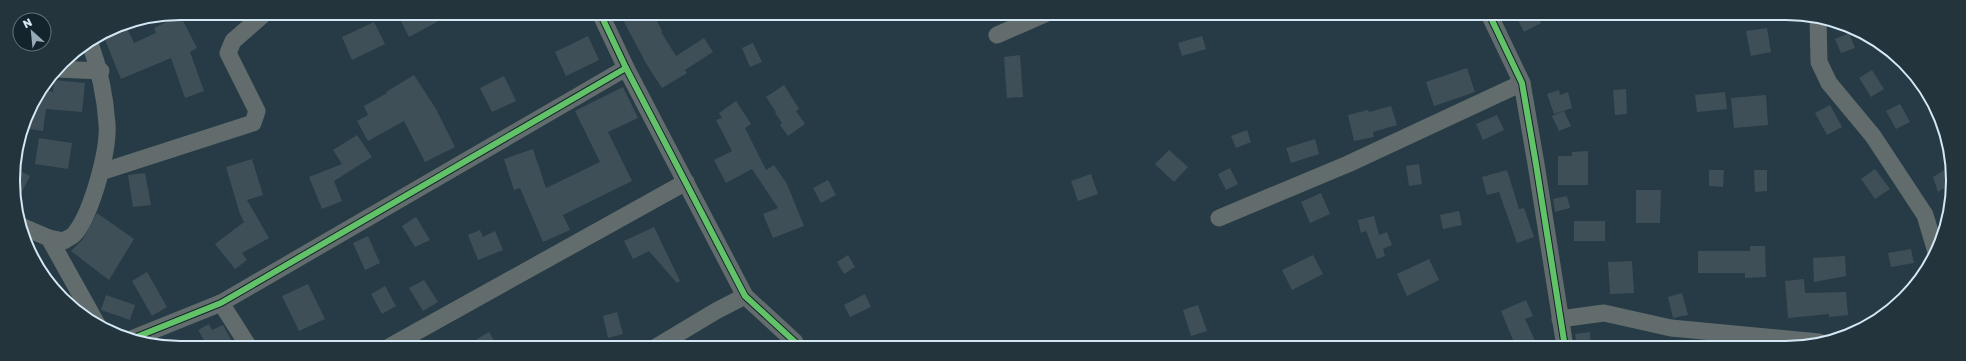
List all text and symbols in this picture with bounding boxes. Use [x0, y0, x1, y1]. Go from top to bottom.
north arrow [12, 12, 52, 52]
text: N [21, 15, 34, 30]

